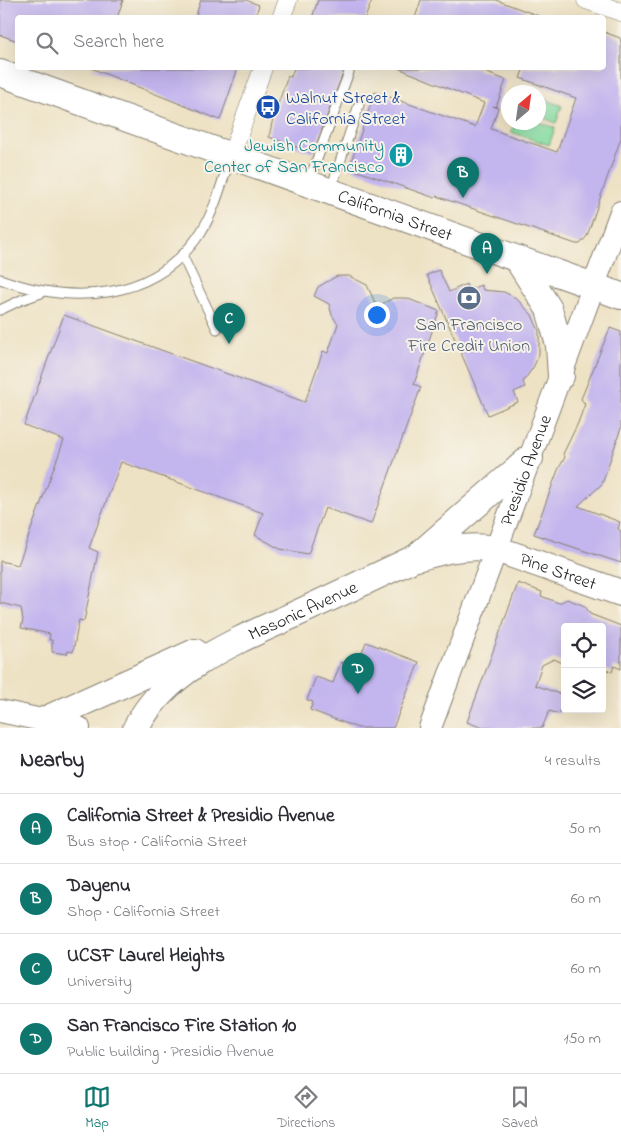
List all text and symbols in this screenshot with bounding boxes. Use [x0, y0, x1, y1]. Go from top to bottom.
search box [15, 15, 606, 70]
icon: search [33, 29, 61, 57]
text: Search here [73, 29, 164, 56]
north arrow [501, 85, 546, 130]
place label: Walnut Street & California Street [286, 86, 406, 133]
bus stop icon: Walnut Street & California Street [255, 94, 281, 120]
place label: Jewish Community Center of San Francisco [204, 134, 384, 181]
building icon: Jewish Community Center of San Francisco [388, 142, 414, 168]
pin: B [447, 157, 479, 198]
street label: California Street [334, 184, 455, 249]
pin: A [471, 233, 503, 274]
bank icon: San Francisco Fire Credit Union [456, 285, 482, 311]
your location [364, 302, 390, 328]
pin: C [213, 303, 245, 344]
place label: San Francisco Fire Credit Union [407, 313, 530, 360]
street label: Presidio Avenue [495, 411, 560, 530]
street label: Pine Street [516, 547, 599, 598]
street label: Masonic Avenue [245, 575, 363, 649]
map controls [561, 623, 606, 713]
button: locate [561, 623, 606, 668]
pin: D [342, 653, 374, 694]
button: layers [561, 668, 606, 713]
text: Nearby [20, 746, 84, 776]
text: 4 results [545, 749, 601, 773]
text: California Street & Presidio Avenue [67, 803, 335, 830]
text: A [31, 817, 41, 841]
text: 50 m [569, 817, 601, 841]
text: Bus stop · California Street [67, 830, 247, 854]
text: Dayenu [67, 873, 130, 900]
text: B [31, 887, 41, 911]
text: 60 m [571, 887, 601, 911]
text: Shop · California Street [67, 900, 220, 924]
text: UCSF Laurel Heights [67, 943, 225, 970]
text: C [32, 957, 40, 981]
text: 60 m [571, 957, 601, 981]
text: University [67, 970, 132, 994]
text: San Francisco Fire Station 10 [67, 1013, 296, 1040]
text: D [30, 1027, 42, 1051]
text: 150 m [563, 1027, 601, 1051]
text: Public building · Presidio Avenue [67, 1040, 274, 1064]
tab: Map [83, 1083, 111, 1134]
tab: Directions [277, 1083, 335, 1134]
tab: Saved [501, 1083, 538, 1134]

